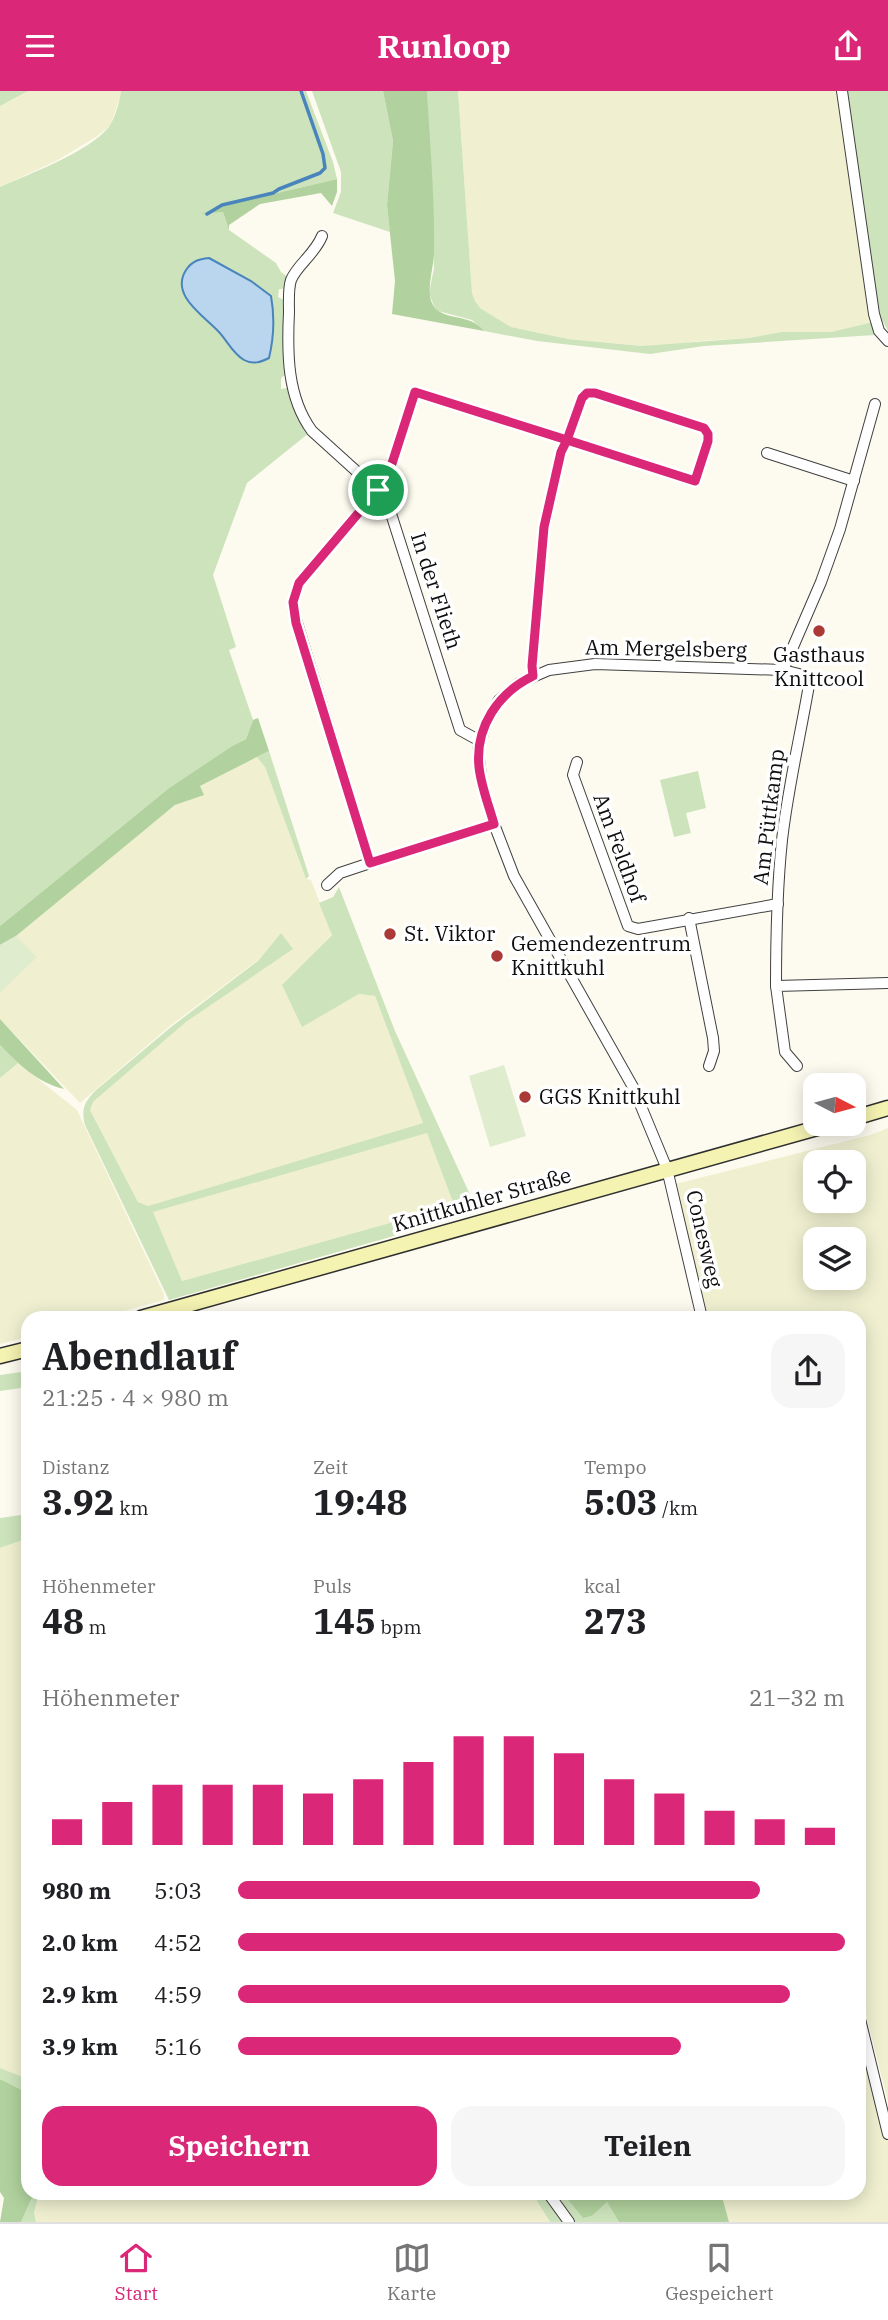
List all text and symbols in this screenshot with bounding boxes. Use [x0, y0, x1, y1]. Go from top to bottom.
text: Runloop [377, 25, 511, 67]
icon: menu [21, 27, 59, 65]
icon: share [829, 27, 867, 65]
pin [348, 460, 408, 520]
icon: arrive [359, 471, 397, 509]
street label: In der Flieth [405, 529, 469, 653]
marker: Gasthaus Knittcool [811, 623, 827, 639]
street label: Am Mergelsberg [585, 633, 748, 663]
place label: Gasthaus Knittcool [773, 640, 865, 692]
street label: Am Püttkamp [746, 747, 790, 886]
street label: Am Feldhof [587, 789, 653, 908]
place label: St. Viktor [404, 919, 496, 947]
marker: St. Viktor [382, 926, 398, 942]
place label: Gemendezentrum Knittkuhl [511, 929, 691, 981]
marker: Gemendezentrum Knittkuhl [489, 948, 505, 964]
north arrow [803, 1073, 866, 1136]
map controls [803, 1073, 866, 1290]
place label: GGS Knittkuhl [539, 1082, 681, 1110]
marker: GGS Knittkuhl [517, 1089, 533, 1105]
button: locate [803, 1150, 866, 1213]
street label: Knittkuhler Straße [389, 1160, 574, 1238]
street label: Conesweg [680, 1187, 730, 1291]
button: layers [803, 1227, 866, 1290]
text: Abendlauf [42, 1331, 236, 1380]
button: share [771, 1334, 845, 1408]
text: 21:25 · 4 × 980 m [42, 1382, 229, 1412]
text: Distanz [42, 1455, 109, 1479]
text: Zeit [313, 1455, 348, 1479]
text: Tempo [584, 1455, 646, 1479]
text: 3.92 [42, 1479, 115, 1525]
text: 19:48 [313, 1479, 408, 1525]
text: 5:03 [584, 1479, 658, 1525]
text: km [115, 1496, 149, 1520]
text: /km [658, 1496, 698, 1520]
text: Höhenmeter [42, 1574, 155, 1598]
text: Puls [313, 1574, 352, 1598]
text: kcal [584, 1574, 621, 1598]
text: 48 [42, 1598, 84, 1644]
text: 145 [313, 1598, 376, 1644]
text: 273 [584, 1598, 647, 1644]
text: m [84, 1615, 107, 1639]
text: bpm [376, 1615, 422, 1639]
text: Höhenmeter [42, 1682, 179, 1712]
text: 21–32 m [749, 1682, 845, 1712]
text: 980 m [42, 1875, 111, 1905]
text: 5:03 [154, 1875, 202, 1905]
text: 2.0 km [42, 1927, 118, 1957]
text: 4:52 [154, 1927, 202, 1957]
text: 2.9 km [42, 1979, 118, 2009]
text: 4:59 [154, 1979, 202, 2009]
text: 3.9 km [42, 2031, 118, 2061]
text: 5:16 [154, 2031, 202, 2061]
button: Speichern [42, 2106, 437, 2186]
button: Teilen [451, 2106, 845, 2186]
tab: Start [115, 2239, 158, 2305]
tab: Karte [387, 2239, 436, 2305]
tab: Gespeichert [665, 2239, 773, 2305]

